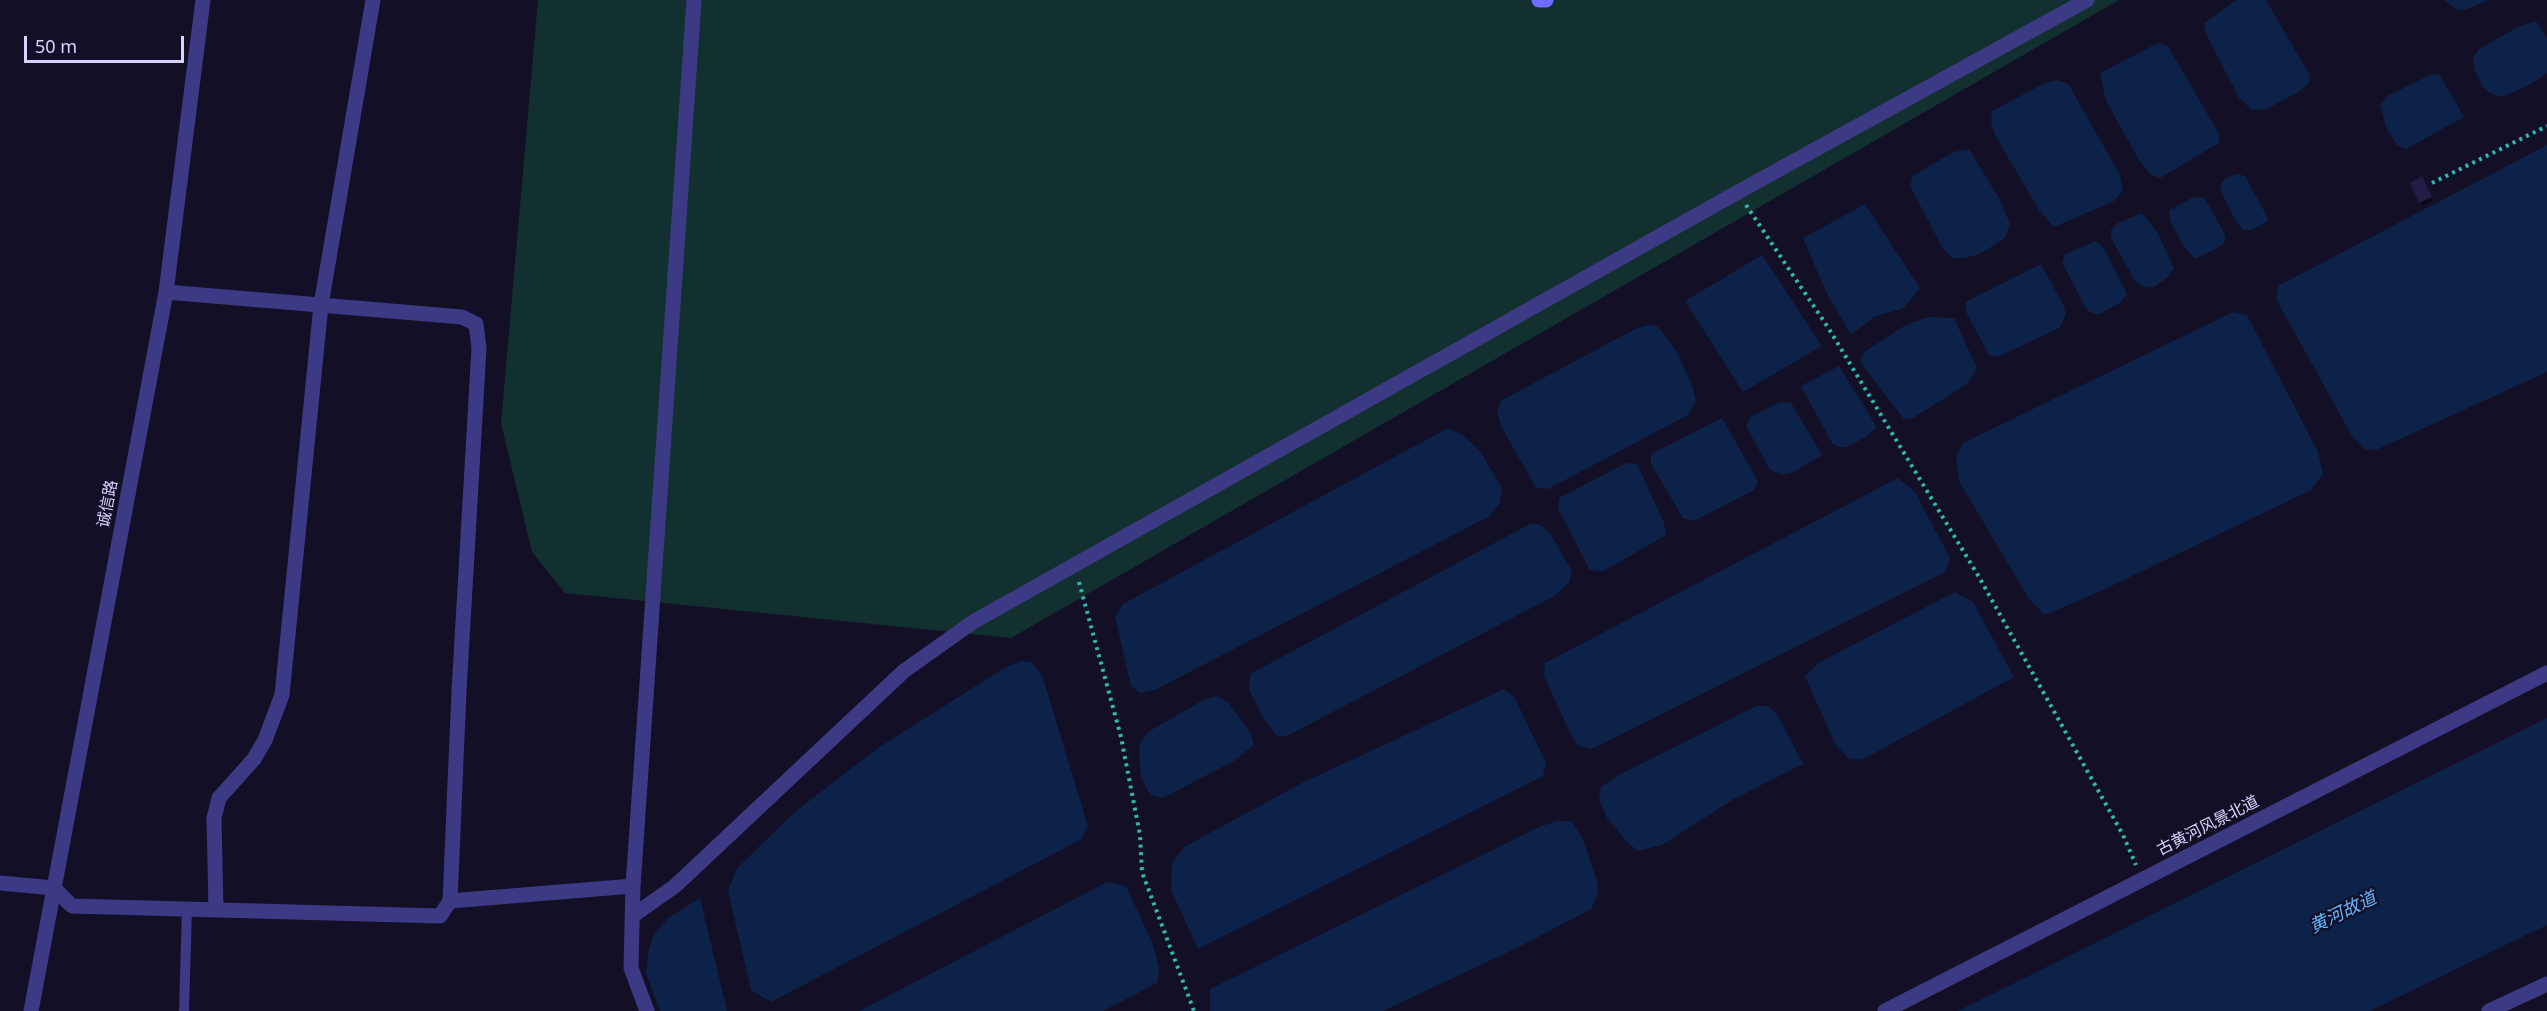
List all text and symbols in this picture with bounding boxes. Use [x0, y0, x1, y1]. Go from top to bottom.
scale bar [27, 24, 188, 62]
text: 50 m [35, 34, 77, 58]
street label: 诚信路 [94, 479, 122, 529]
street label: 古黄河风景北道 [2154, 792, 2262, 860]
water label: 黄河故道 [2306, 888, 2380, 938]

